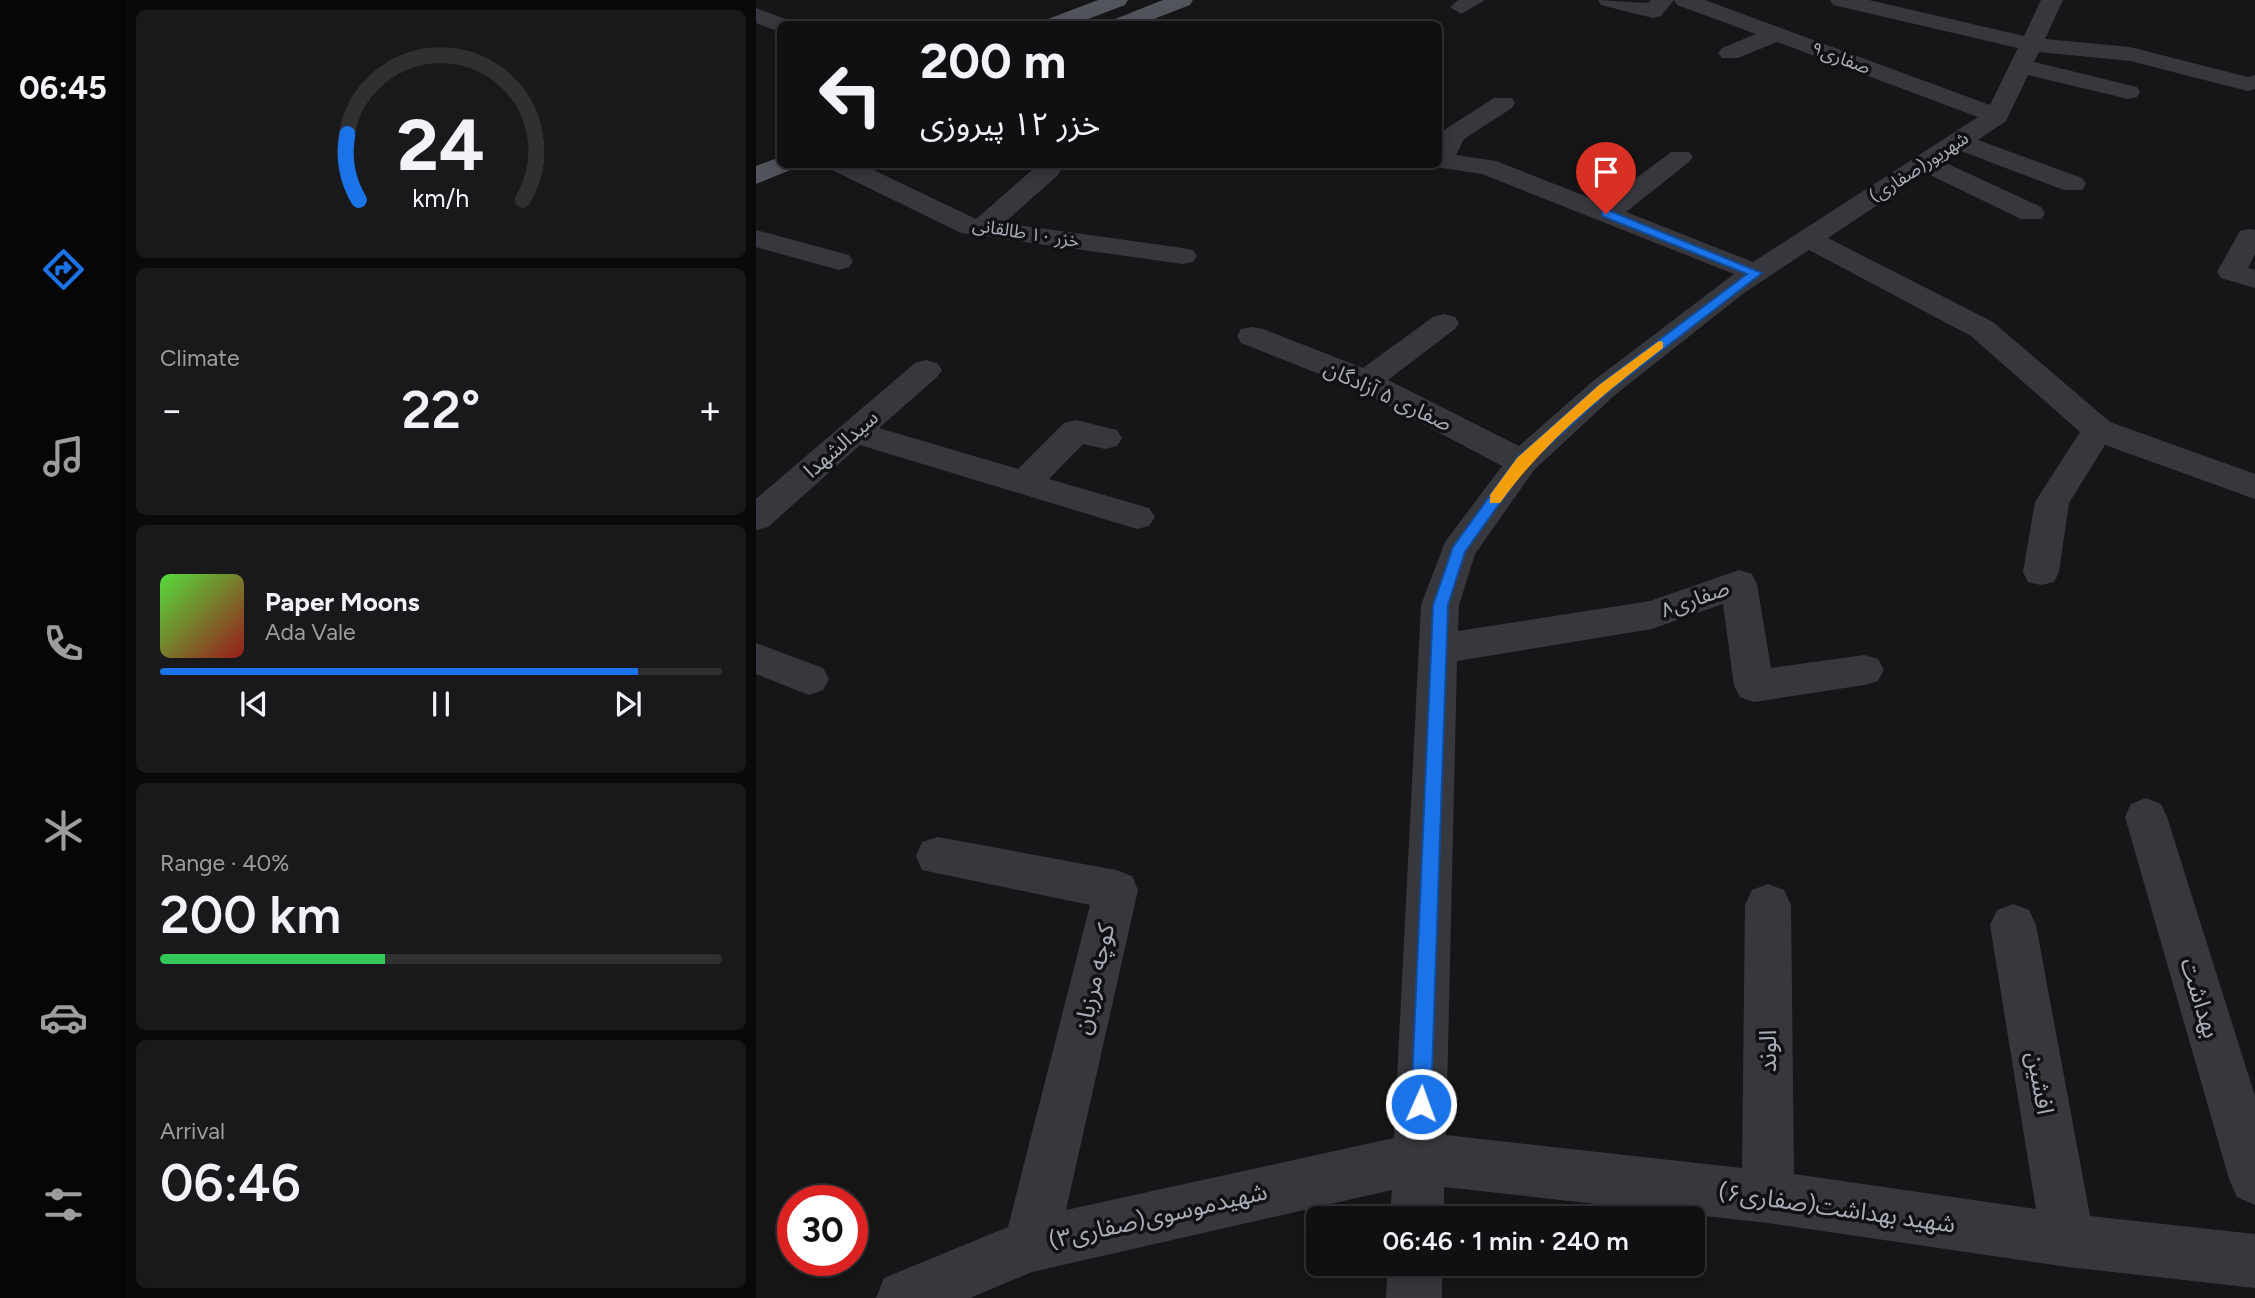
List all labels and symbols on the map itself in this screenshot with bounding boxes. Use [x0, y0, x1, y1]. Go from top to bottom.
street label: صفاری۹ [1809, 37, 1873, 79]
street label: شهریور(صفاری) [1865, 127, 1973, 207]
pin [1576, 142, 1636, 214]
street label: خزر ۱۰ طالقانی [971, 214, 1081, 252]
street label: صفاری ۵ آزادگان [1320, 355, 1456, 436]
street label: سیدالشهدا [798, 404, 883, 483]
street label: صفاری۸ [1657, 575, 1733, 622]
street label: کوچه مرزبان [1067, 919, 1122, 1037]
street label: بهداشت [2175, 954, 2226, 1041]
street label: الوند [1753, 1030, 1782, 1072]
street label: افشین [2021, 1049, 2060, 1117]
position arrow [1384, 1067, 1458, 1141]
street label: شهیدموسوی(صفاری۳) [1046, 1176, 1270, 1255]
street label: شهید بهداشت(صفاری۶) [1717, 1177, 1957, 1238]
speed limit sign: 30 [777, 1185, 868, 1276]

